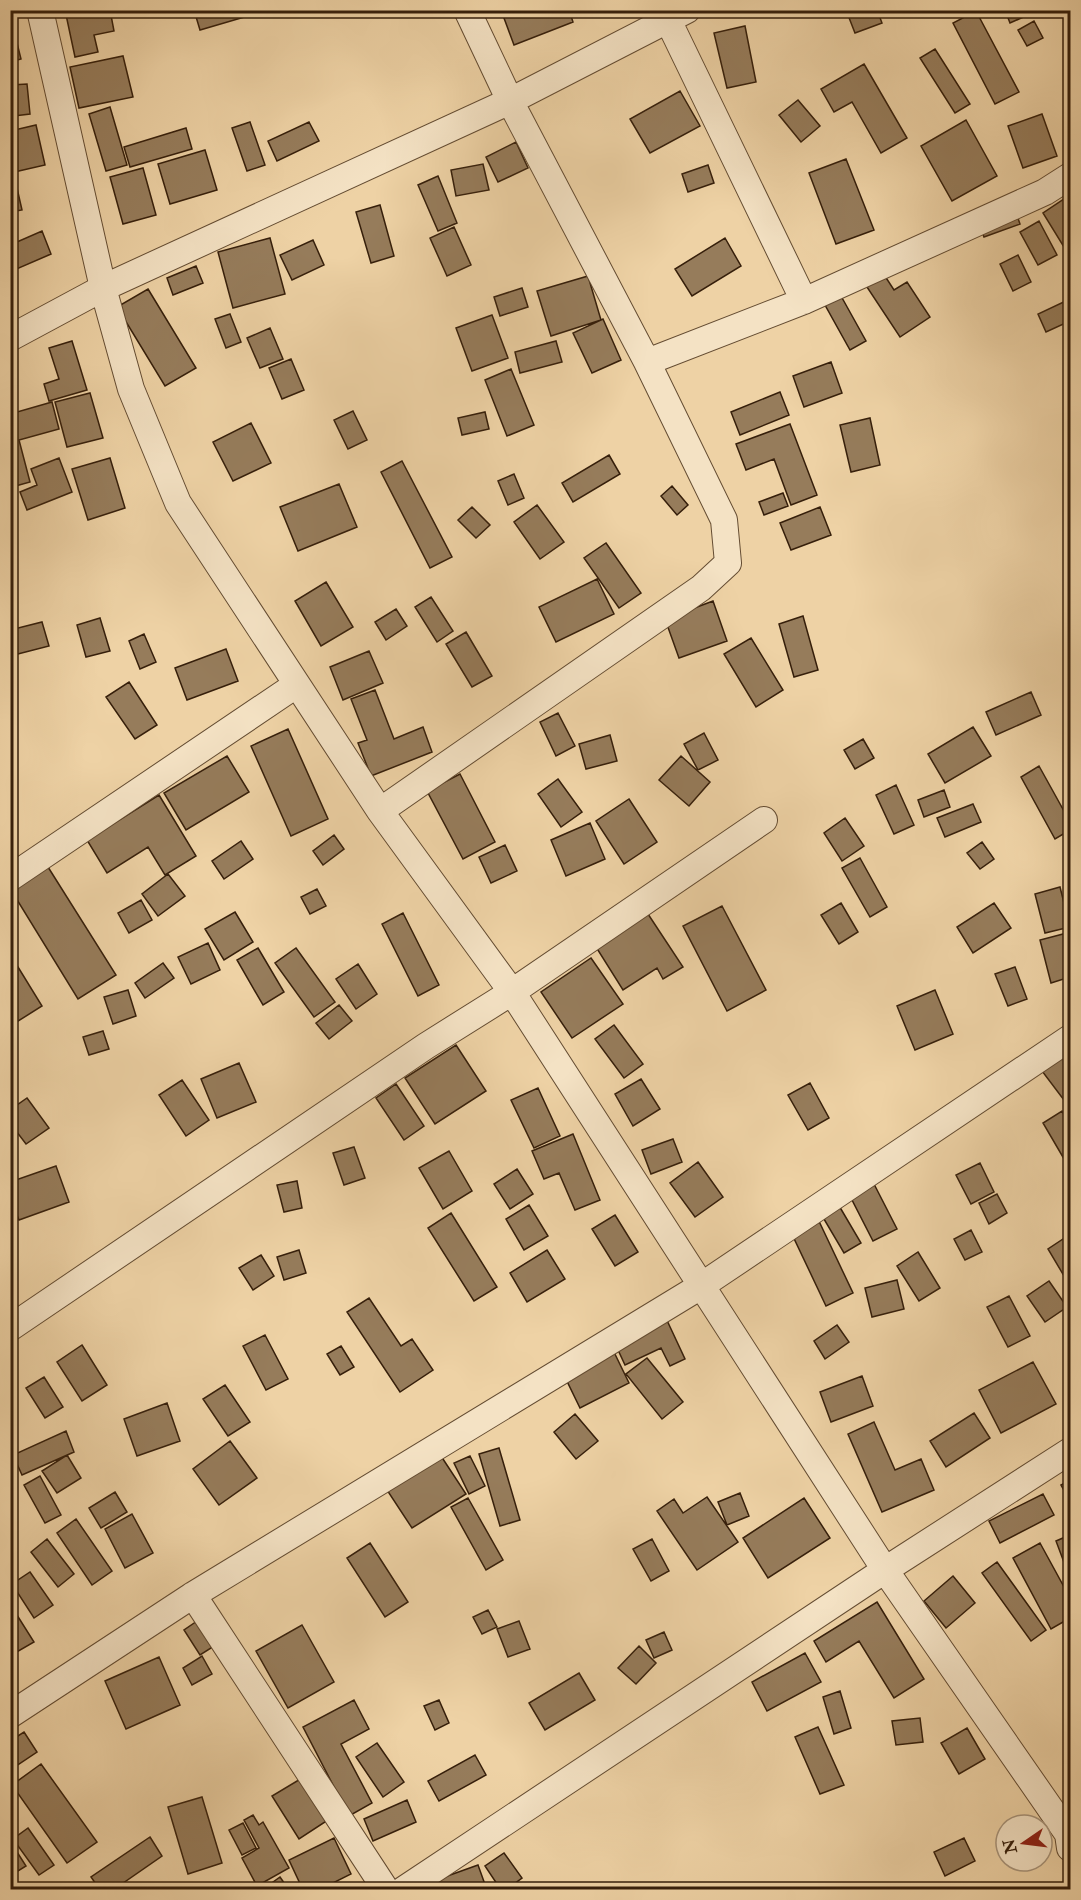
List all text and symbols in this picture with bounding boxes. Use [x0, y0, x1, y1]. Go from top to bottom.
north arrow [994, 1813, 1054, 1873]
text: N [999, 1836, 1022, 1857]

